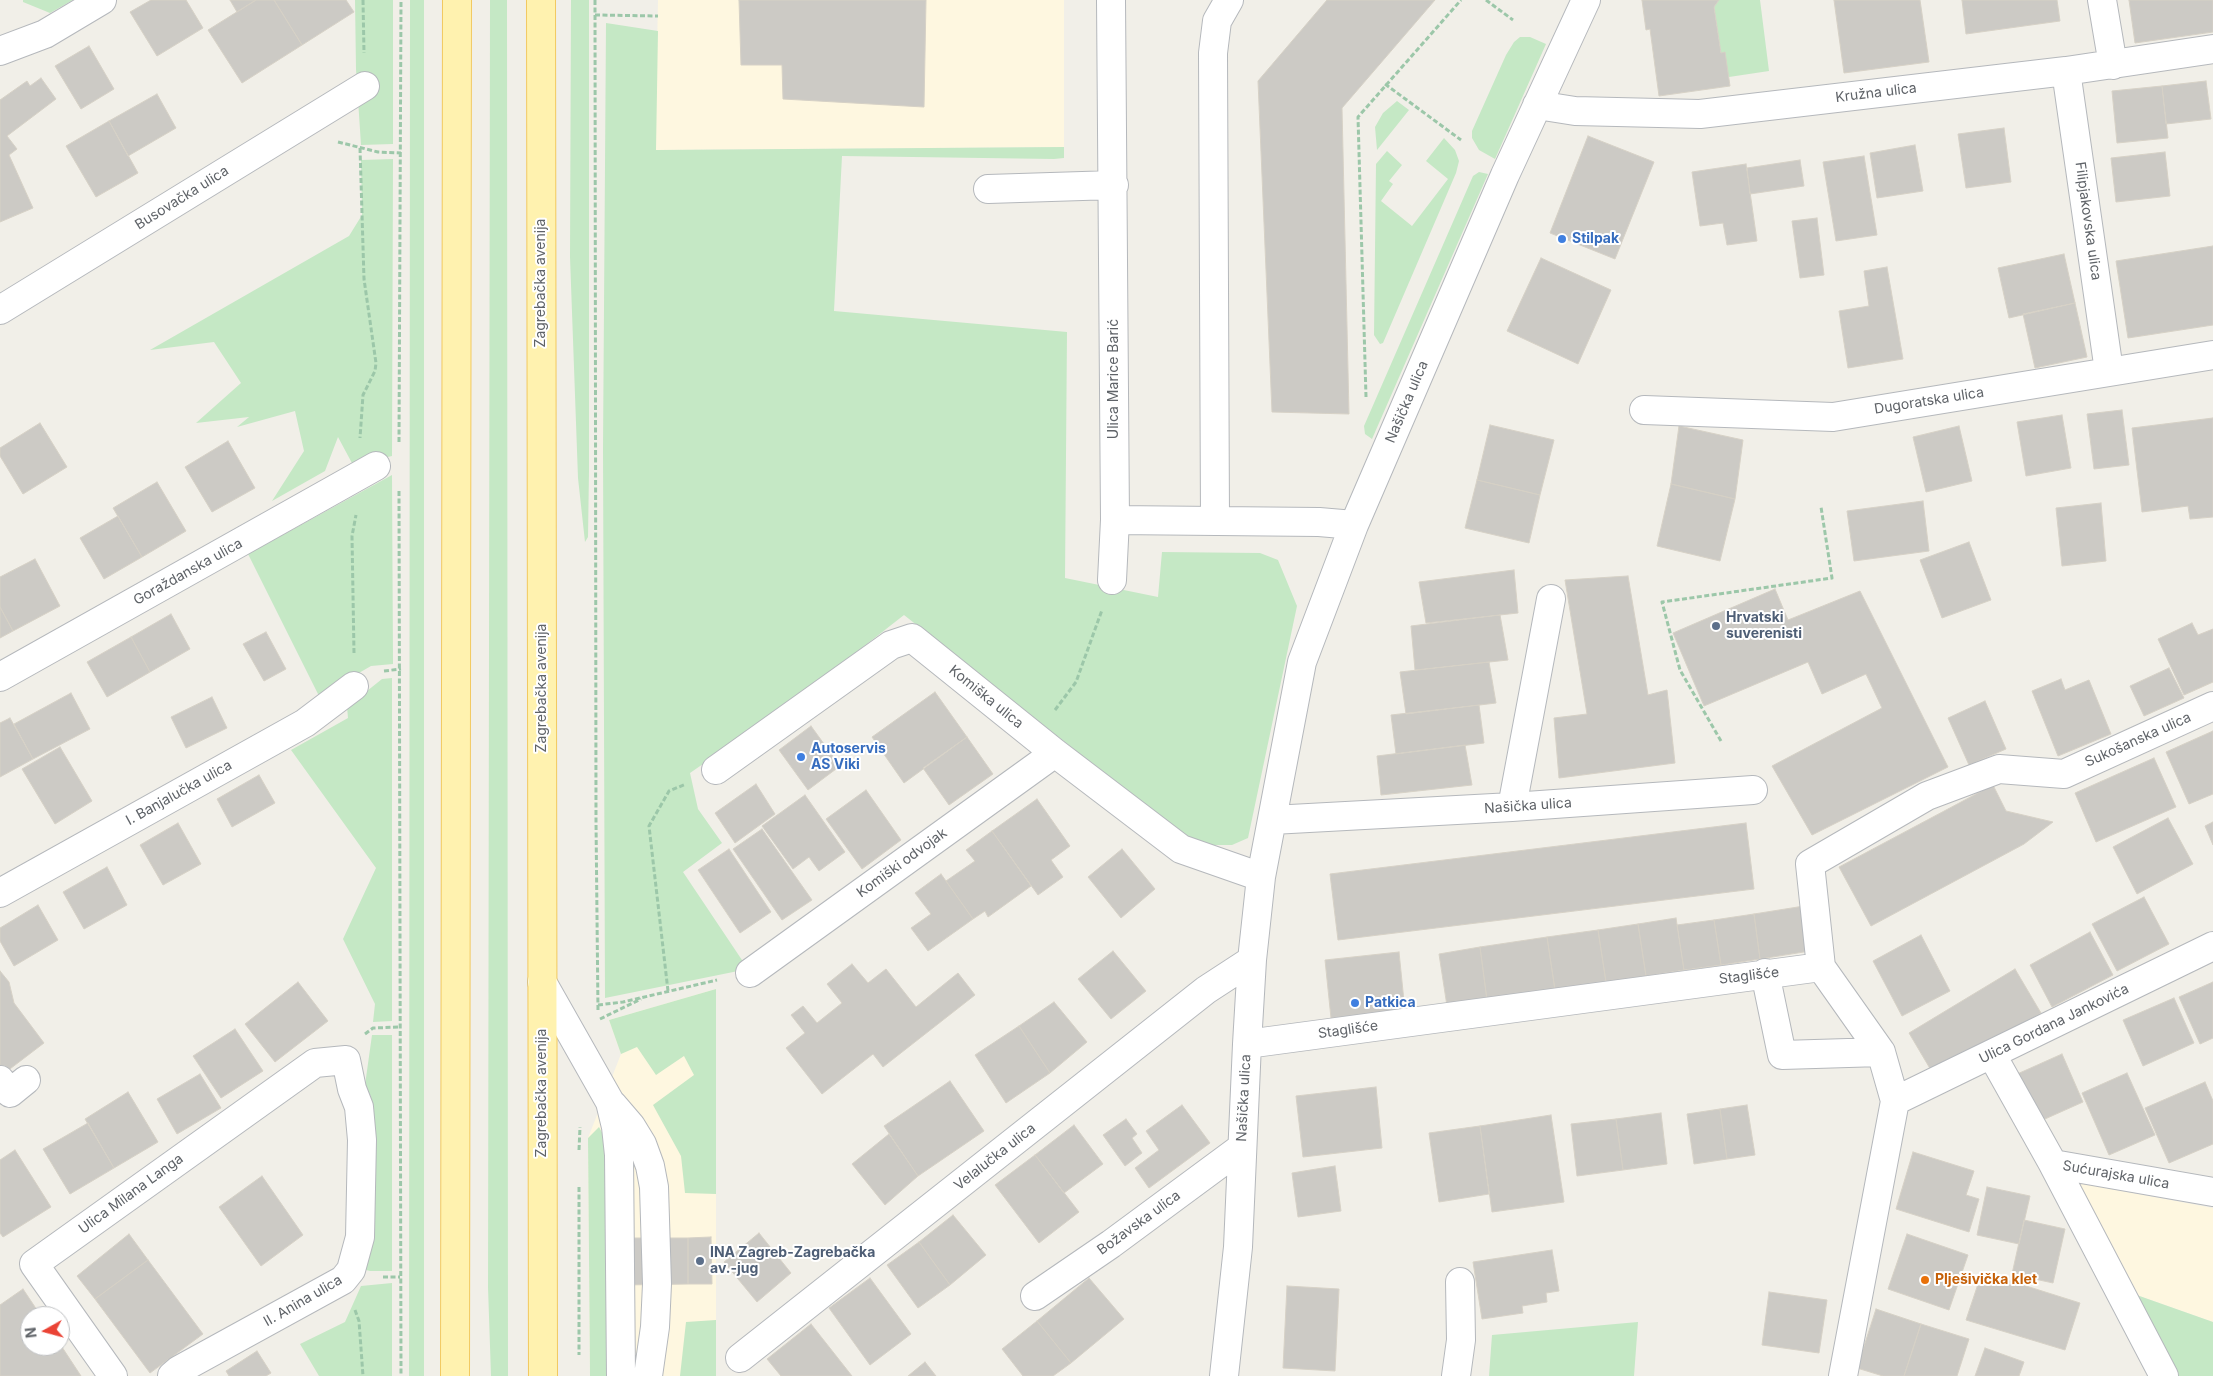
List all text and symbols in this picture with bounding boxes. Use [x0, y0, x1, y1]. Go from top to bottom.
street label: Kružna ulica [1834, 80, 1918, 106]
street label: Filipjakovska ulica [2071, 161, 2105, 281]
street label: Busovačka ulica [132, 162, 232, 234]
street label: Zagrebačka avenija [533, 219, 549, 347]
place label: Stilpak [1572, 231, 1619, 247]
marker: Stilpak [1556, 233, 1568, 245]
street label: Ulica Marice Barić [1106, 319, 1122, 439]
street label: Našička ulica [1382, 358, 1432, 446]
street label: Dugoratska ulica [1873, 384, 1985, 418]
street label: Goraždanska ulica [131, 535, 245, 609]
place label: Hrvatski suverenisti [1726, 610, 1802, 642]
marker: Hrvatski suverenisti [1710, 620, 1722, 632]
street label: Zagrebačka avenija [534, 624, 550, 752]
street label: Komiška ulica [945, 662, 1027, 732]
street label: Sukošanska ulica [2082, 709, 2194, 771]
place label: Autoservis AS Viki [811, 741, 886, 774]
marker: Autoservis AS Viki [795, 751, 807, 763]
street label: I. Banjalučka ulica [123, 757, 235, 829]
street label: Našička ulica [1484, 795, 1572, 817]
street label: Komiški odvojak [854, 825, 950, 901]
street label: Staglišće [1718, 964, 1780, 988]
street label: Ulica Gordana Jankovića [1976, 980, 2132, 1068]
place label: Patkica [1365, 995, 1416, 1011]
marker: Patkica [1349, 997, 1361, 1009]
street label: Staglišće [1317, 1017, 1379, 1043]
street label: Zagrebačka avenija [534, 1029, 550, 1157]
street label: Našička ulica [1233, 1054, 1255, 1142]
street label: Velalučka ulica [951, 1120, 1039, 1194]
street label: Ulica Milana Langa [76, 1150, 186, 1238]
street label: Sućurajska ulica [2061, 1157, 2171, 1193]
street label: Božavska ulica [1094, 1187, 1184, 1259]
place label: INA Zagreb-Zagrebačka av.-jug [710, 1245, 875, 1278]
marker: INA Zagreb-Zagrebačka av.-jug [694, 1255, 706, 1267]
street label: II. Anina ulica [261, 1272, 345, 1330]
place label: Plješivička klet [1935, 1272, 2037, 1288]
marker: Plješivička klet [1919, 1274, 1931, 1286]
north arrow [20, 1306, 70, 1356]
text: N [22, 1326, 40, 1339]

